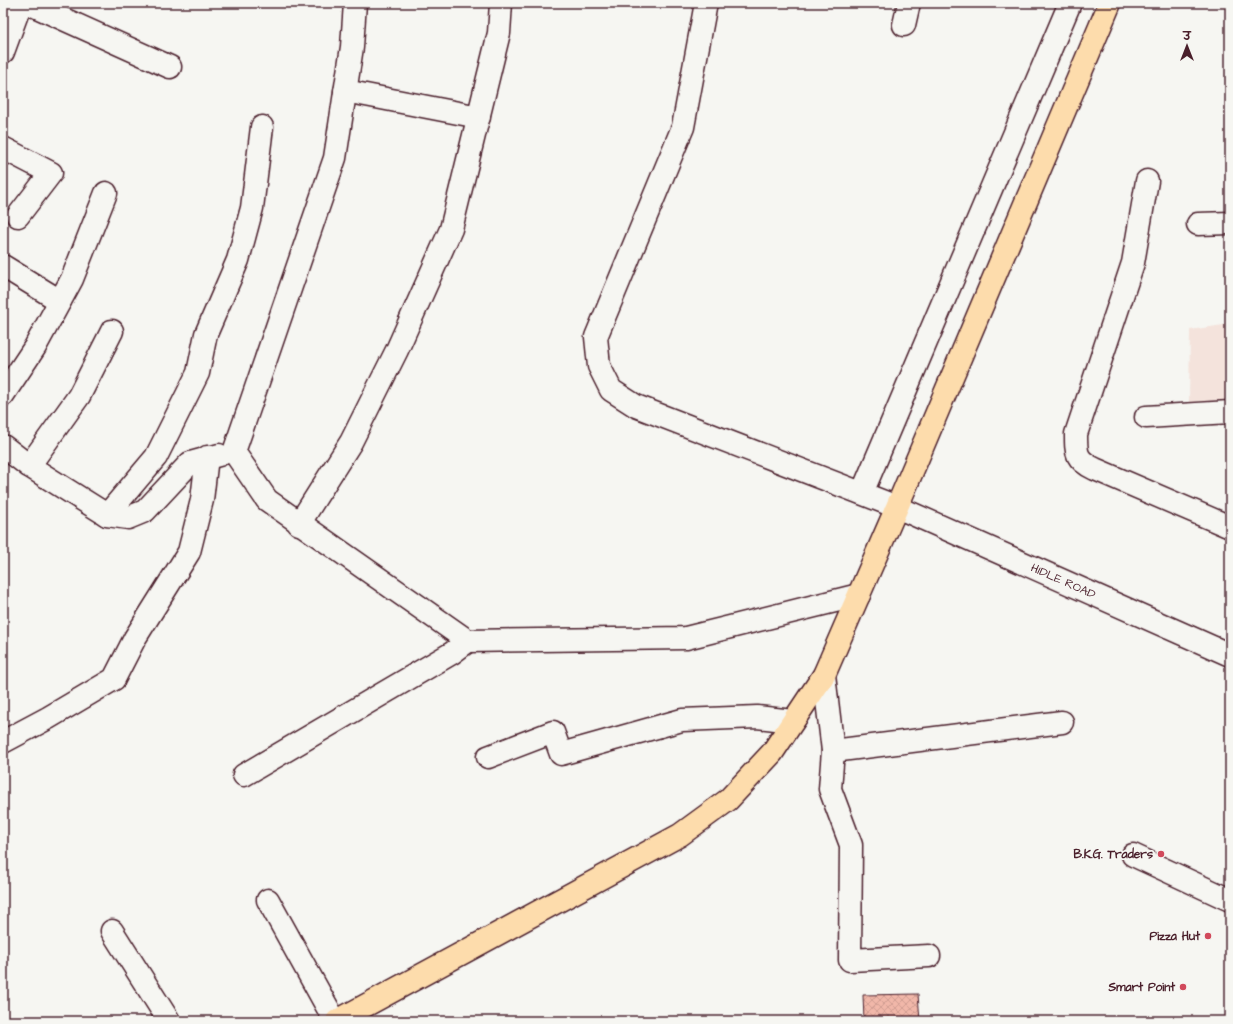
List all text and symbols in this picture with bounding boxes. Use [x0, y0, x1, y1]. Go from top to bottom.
north arrow [1167, 26, 1207, 66]
text: उ [1182, 29, 1192, 44]
street label: HIDLE ROAD [1028, 559, 1099, 603]
place label: B.K.G. Traders [1074, 846, 1153, 863]
marker: B.K.G. Traders [1156, 849, 1166, 859]
place label: Pizza Hut [1150, 928, 1200, 945]
marker: Pizza Hut [1203, 931, 1213, 941]
place label: Smart Point [1107, 979, 1175, 996]
marker: Smart Point [1178, 982, 1188, 992]

